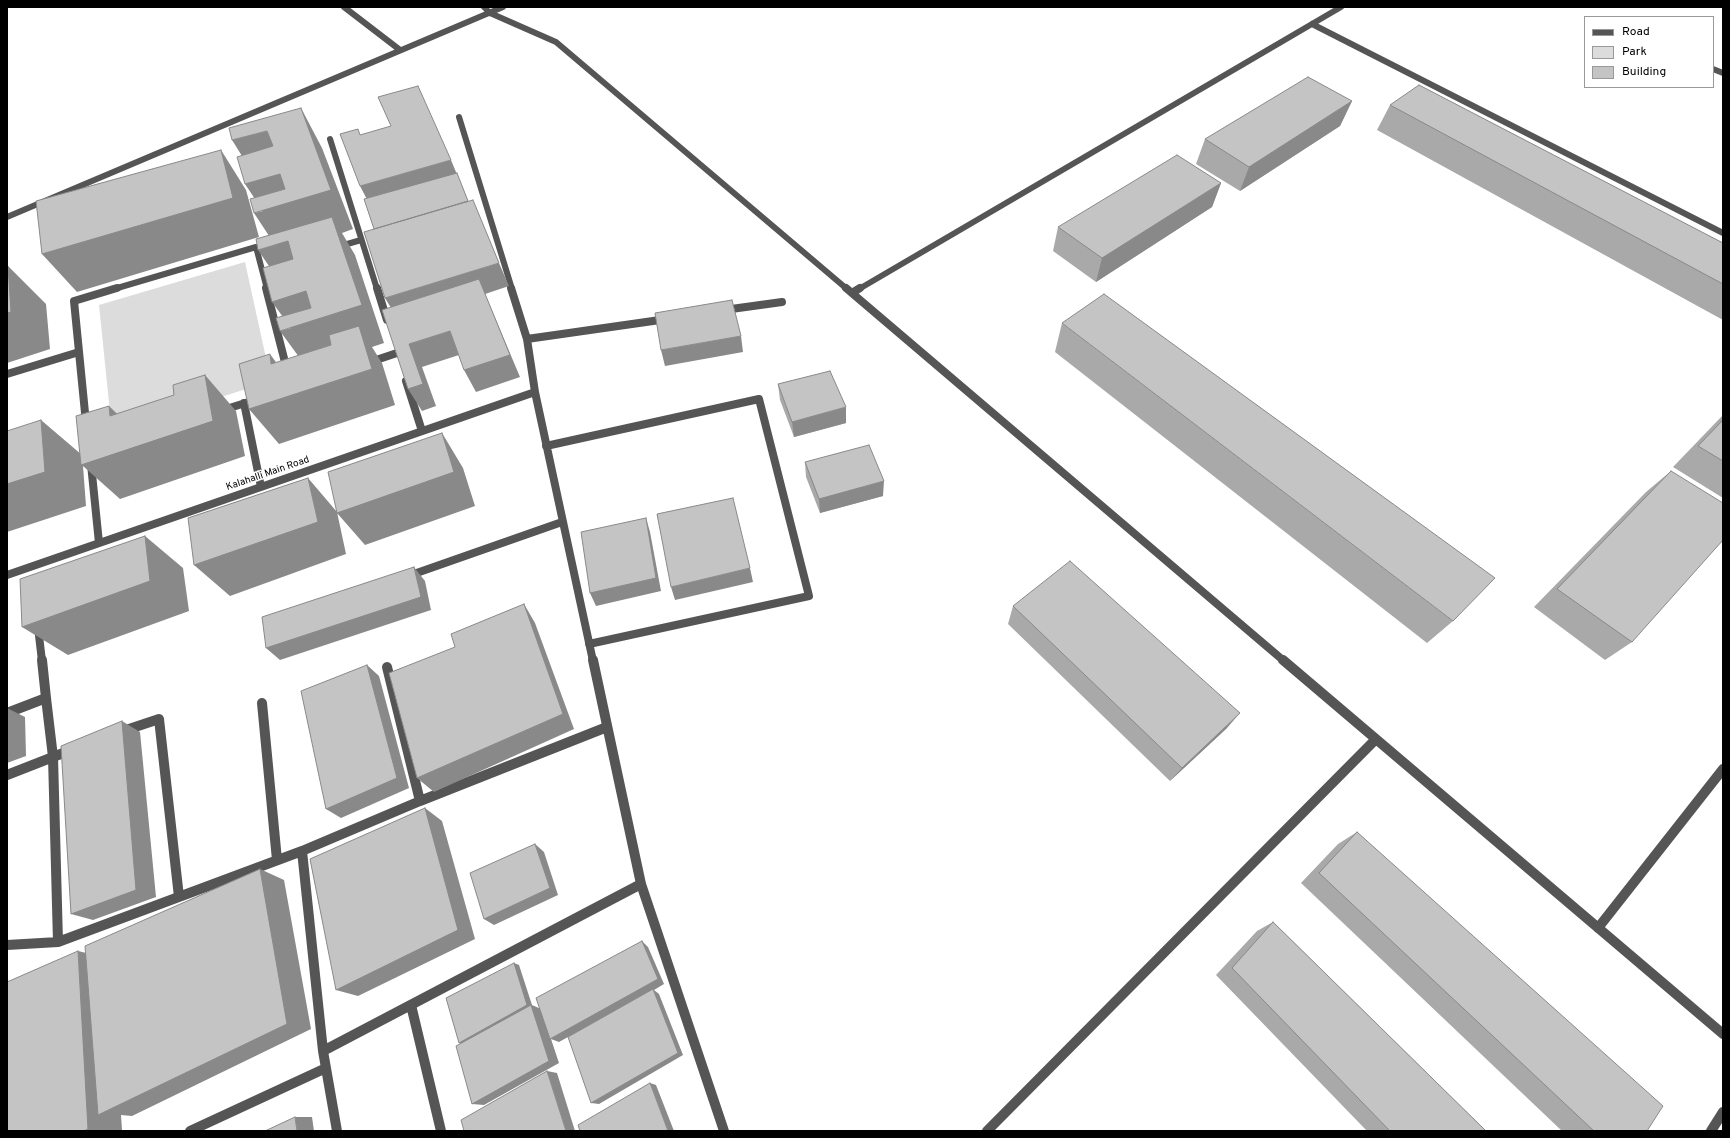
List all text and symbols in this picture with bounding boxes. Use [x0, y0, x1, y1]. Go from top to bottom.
legend [1584, 16, 1714, 88]
text: Road [1622, 24, 1650, 40]
text: Park [1622, 44, 1647, 60]
text: Building [1622, 64, 1666, 80]
street label: Kalahalli Main Road [225, 454, 311, 494]

